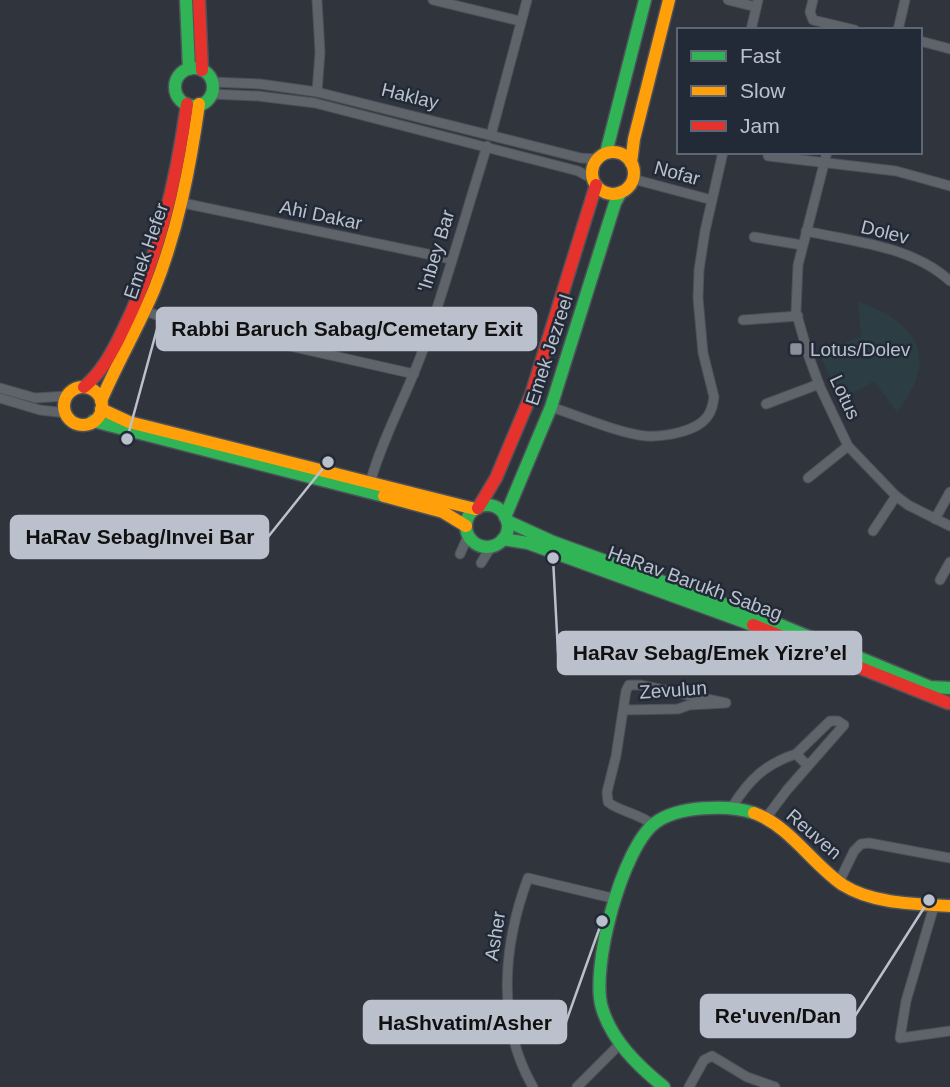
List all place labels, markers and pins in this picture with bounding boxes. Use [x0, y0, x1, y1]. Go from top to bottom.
callout: Rabbi Baruch Sabag/Cemetary Exit [157, 308, 536, 350]
place label: Lotus/Dolev [810, 339, 911, 360]
marker: Lotus/Dolev [788, 341, 804, 357]
callout: HaRav Sebag/Invei Bar [11, 516, 268, 558]
callout: HaRav Sebag/Emek Yizre’el [558, 632, 861, 674]
callout: Re'uven/Dan [701, 995, 855, 1037]
callout: HaShvatim/Asher [364, 1001, 566, 1043]

